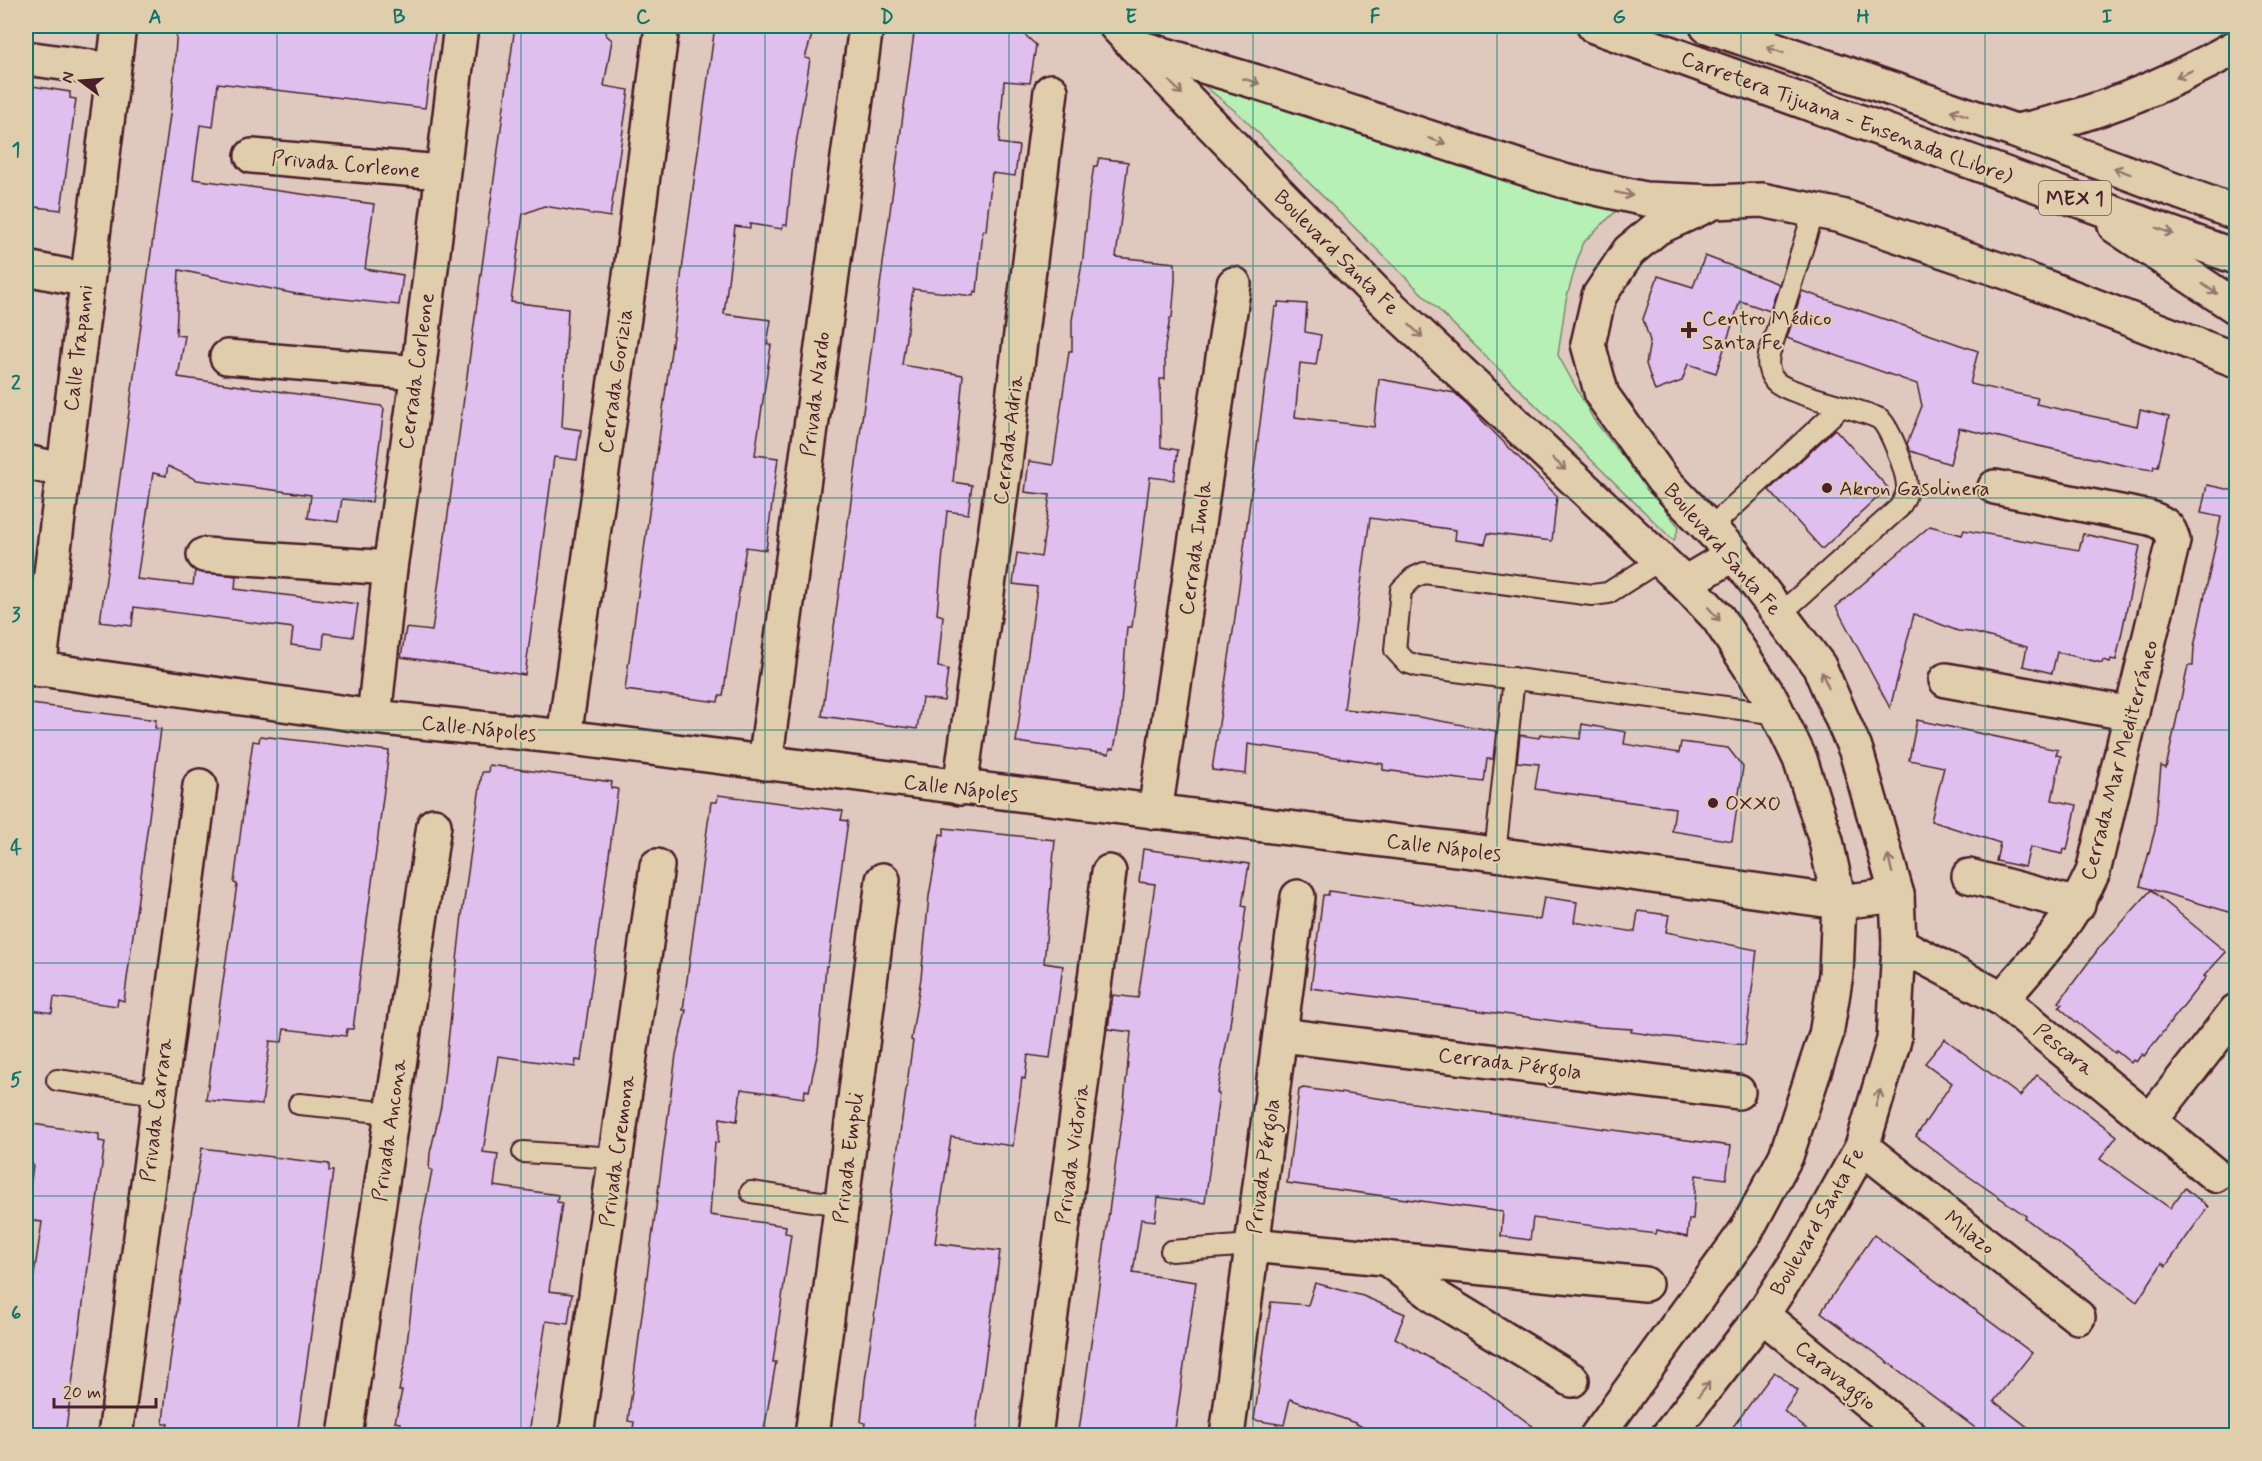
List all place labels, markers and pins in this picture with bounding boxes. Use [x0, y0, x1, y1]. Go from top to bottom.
place label: Centro Médico Santa Fe [1702, 305, 1832, 357]
marker: Centro Médico Santa Fe [1680, 321, 1698, 339]
place label: Akron Gasolinera [1839, 475, 1990, 503]
marker: Akron Gasolinera [1820, 481, 1834, 495]
place label: OXXO [1725, 790, 1781, 818]
marker: OXXO [1706, 796, 1720, 810]

